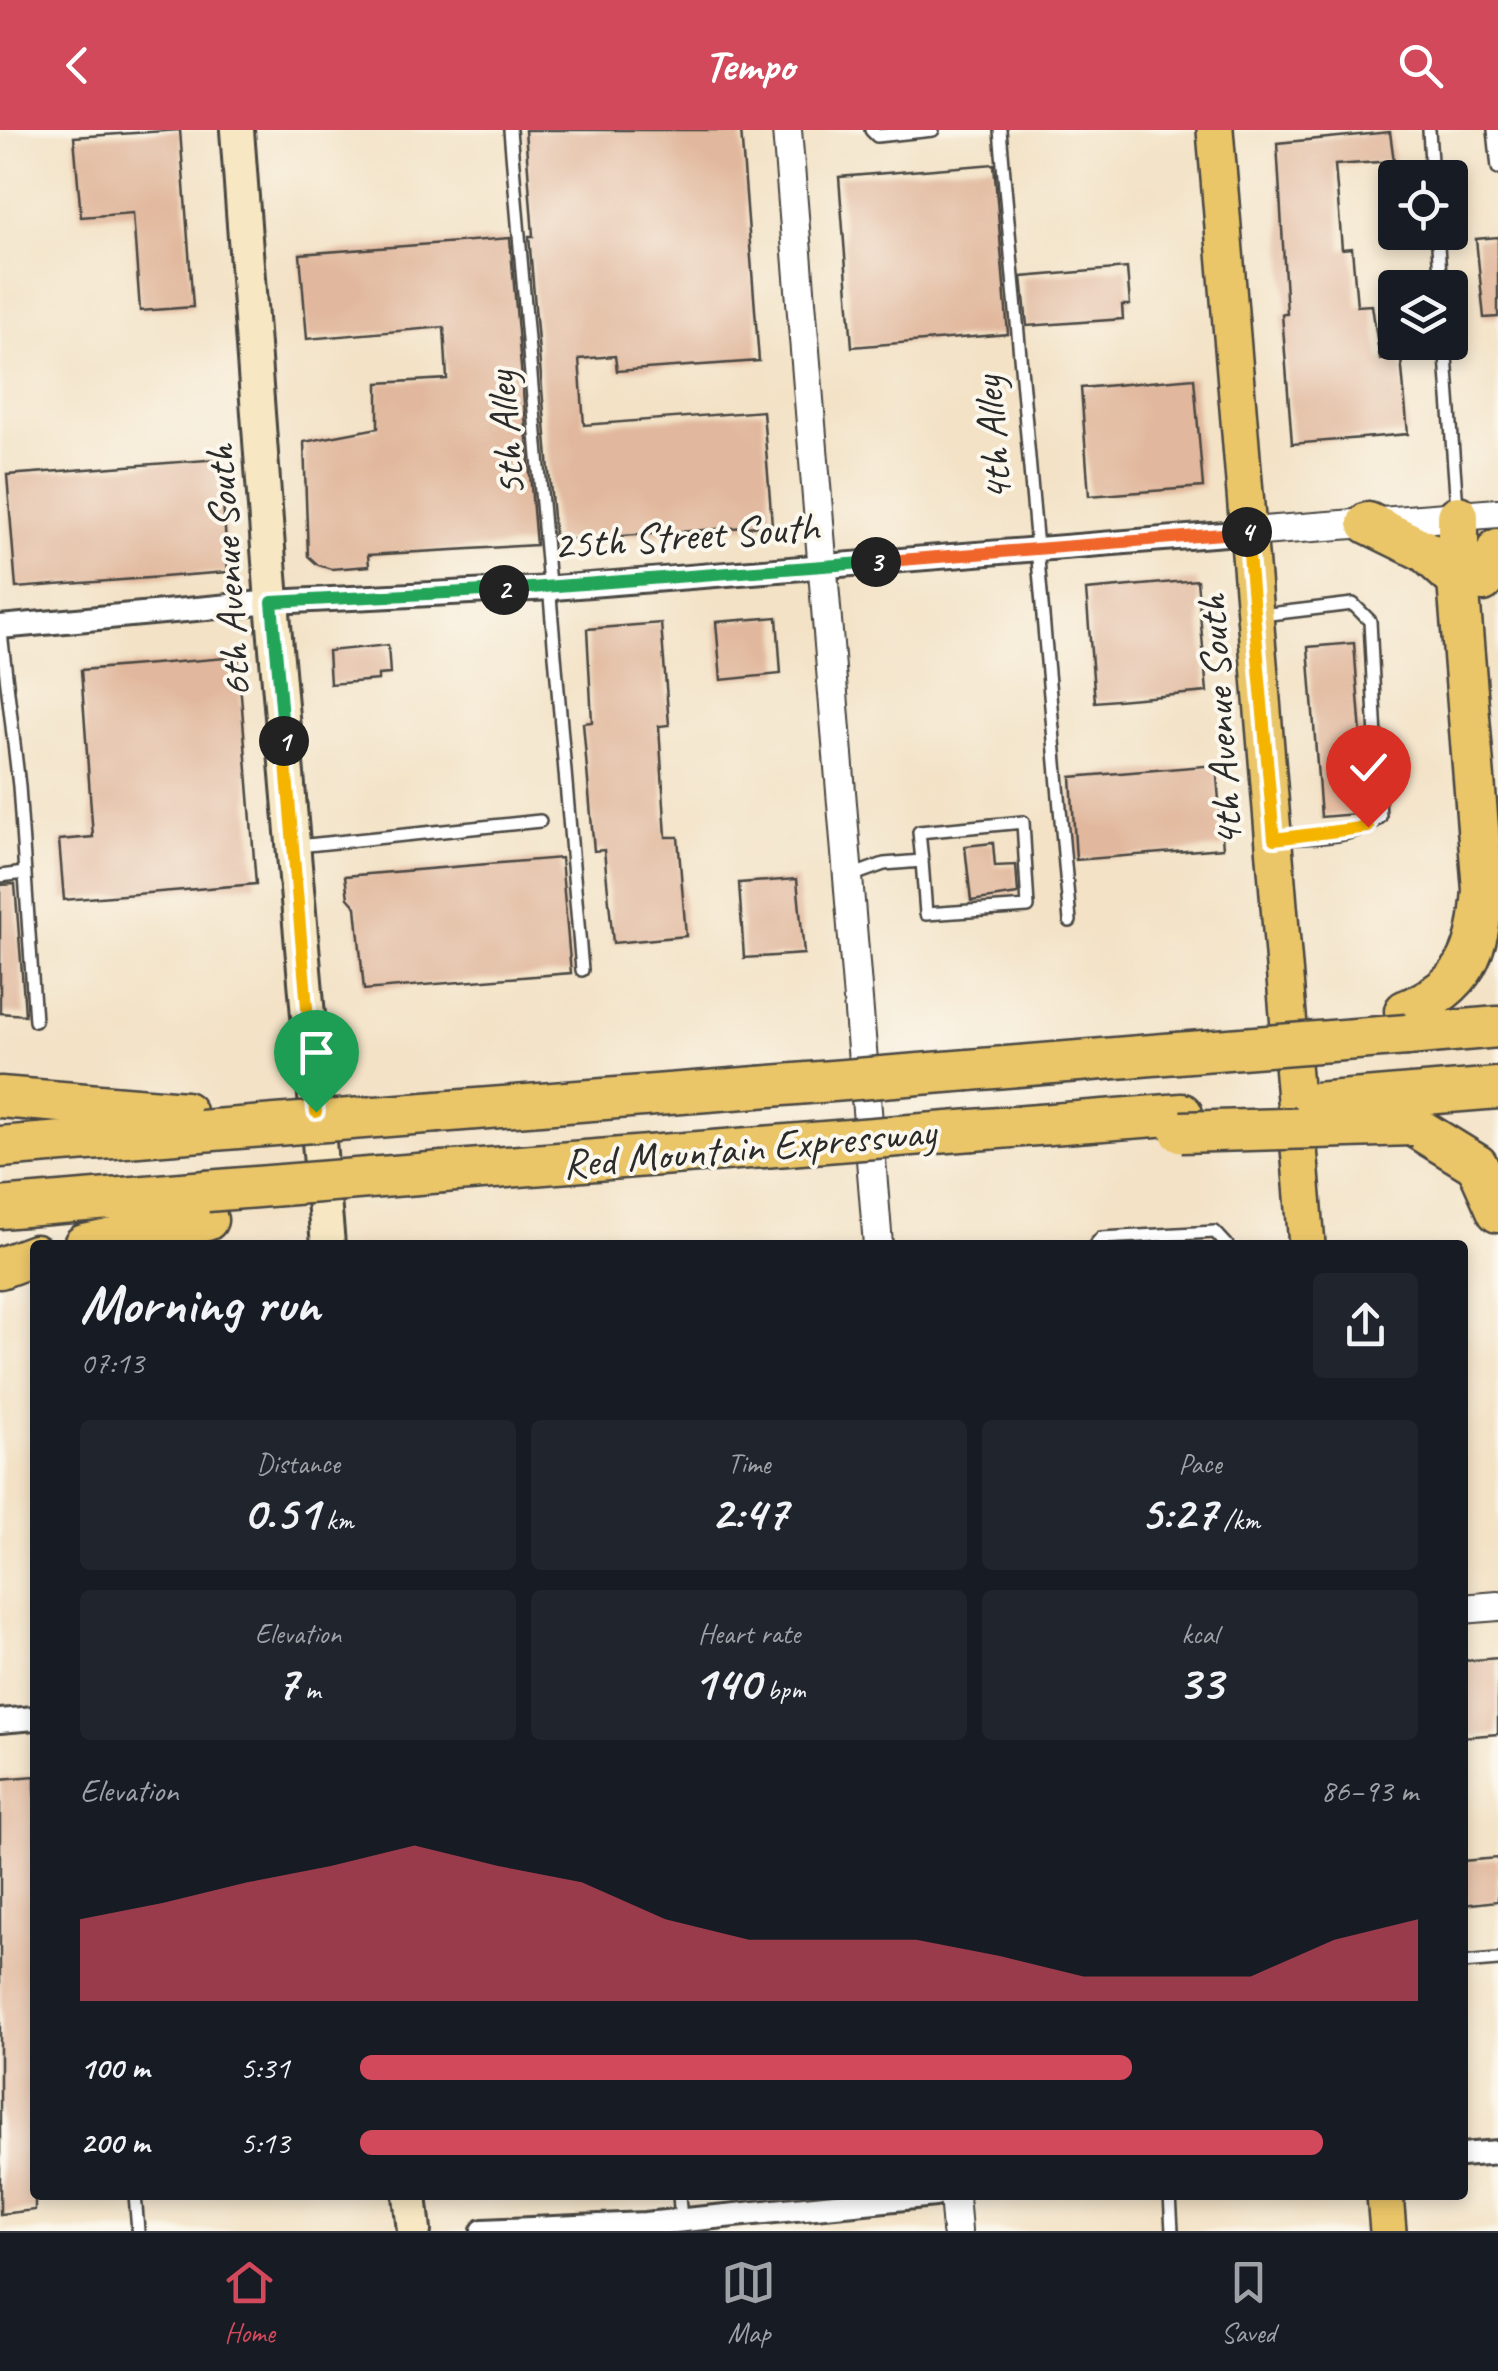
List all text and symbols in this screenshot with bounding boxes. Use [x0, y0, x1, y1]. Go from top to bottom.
text: Tempo [704, 37, 794, 94]
icon: back [50, 38, 105, 93]
icon: search [1393, 38, 1448, 93]
map controls [1378, 160, 1468, 360]
button: locate [1378, 160, 1468, 250]
button: layers [1378, 270, 1468, 360]
street label: 5th Alley [474, 367, 538, 499]
street label: 4th Alley [961, 372, 1025, 504]
street label: 6th Avenue South [193, 441, 263, 699]
street label: 25th Street South [552, 500, 823, 572]
pin: 4 [1222, 507, 1272, 557]
text: 4 [1241, 514, 1253, 549]
pin: 3 [851, 537, 901, 587]
text: 3 [870, 544, 882, 579]
pin: 2 [479, 565, 529, 615]
text: 2 [498, 572, 510, 607]
street label: 4th Avenue South [1185, 591, 1255, 849]
pin: 1 [259, 716, 309, 766]
text: 1 [278, 723, 290, 758]
pin [1326, 725, 1411, 828]
icon: check [1341, 740, 1396, 795]
pin [274, 1010, 359, 1113]
icon: arrive [289, 1025, 344, 1080]
street label: Red Mountain Expressway [560, 1105, 940, 1191]
text: Morning run [80, 1269, 320, 1339]
button: share [1313, 1273, 1418, 1378]
text: 07:13 [80, 1342, 144, 1383]
text: Distance [256, 1446, 340, 1481]
text: Time [728, 1446, 770, 1481]
text: Pace [1178, 1446, 1222, 1481]
text: 0.51 [243, 1481, 319, 1544]
text: 2:47 [710, 1481, 788, 1544]
text: 5:27 [1140, 1481, 1217, 1544]
text: km [319, 1502, 353, 1537]
text: /km [1217, 1502, 1260, 1537]
text: Elevation [255, 1616, 341, 1651]
text: Heart rate [698, 1616, 800, 1651]
text: kcal [1181, 1616, 1219, 1651]
text: 7 [276, 1651, 298, 1714]
text: 140 [693, 1651, 760, 1714]
text: 33 [1178, 1651, 1223, 1714]
text: m [298, 1672, 320, 1707]
text: bpm [760, 1672, 805, 1707]
text: Elevation [80, 1770, 178, 1811]
text: 86–93 m [1320, 1770, 1418, 1811]
text: 100 m [80, 2047, 149, 2088]
text: 5:31 [240, 2047, 290, 2088]
text: 200 m [80, 2122, 149, 2163]
text: 5:13 [240, 2122, 290, 2163]
tab: Home [222, 2255, 277, 2350]
tab: Map [721, 2255, 776, 2350]
tab: Saved [1221, 2255, 1276, 2350]

